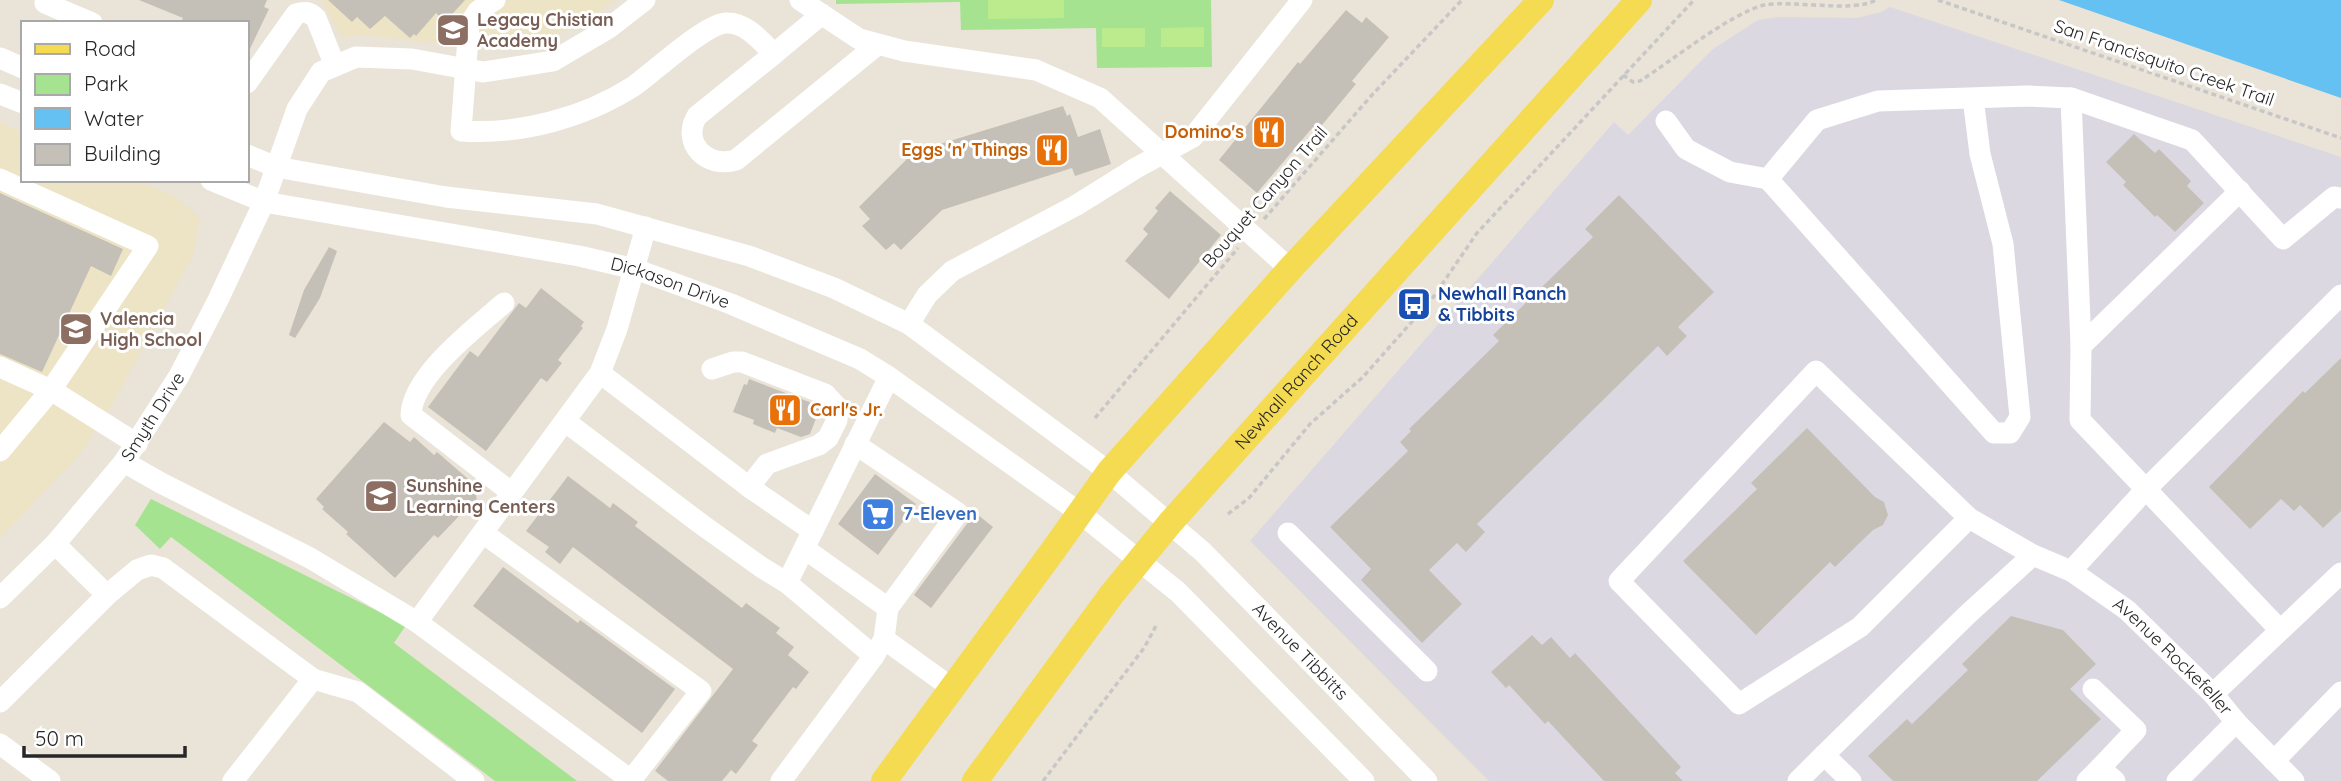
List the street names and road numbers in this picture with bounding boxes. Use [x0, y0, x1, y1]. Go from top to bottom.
street label: San Francisquito Creek Trail [2051, 14, 2277, 111]
street label: Bouquet Canyon Trail [1197, 121, 1332, 272]
street label: Dickason Drive [608, 252, 733, 314]
street label: Newhall Ranch Road [1230, 309, 1363, 454]
street label: Smyth Drive [116, 368, 190, 465]
street label: Avenue Rockefeller [2109, 592, 2238, 720]
street label: Avenue Tibbitts [1248, 597, 1354, 705]

